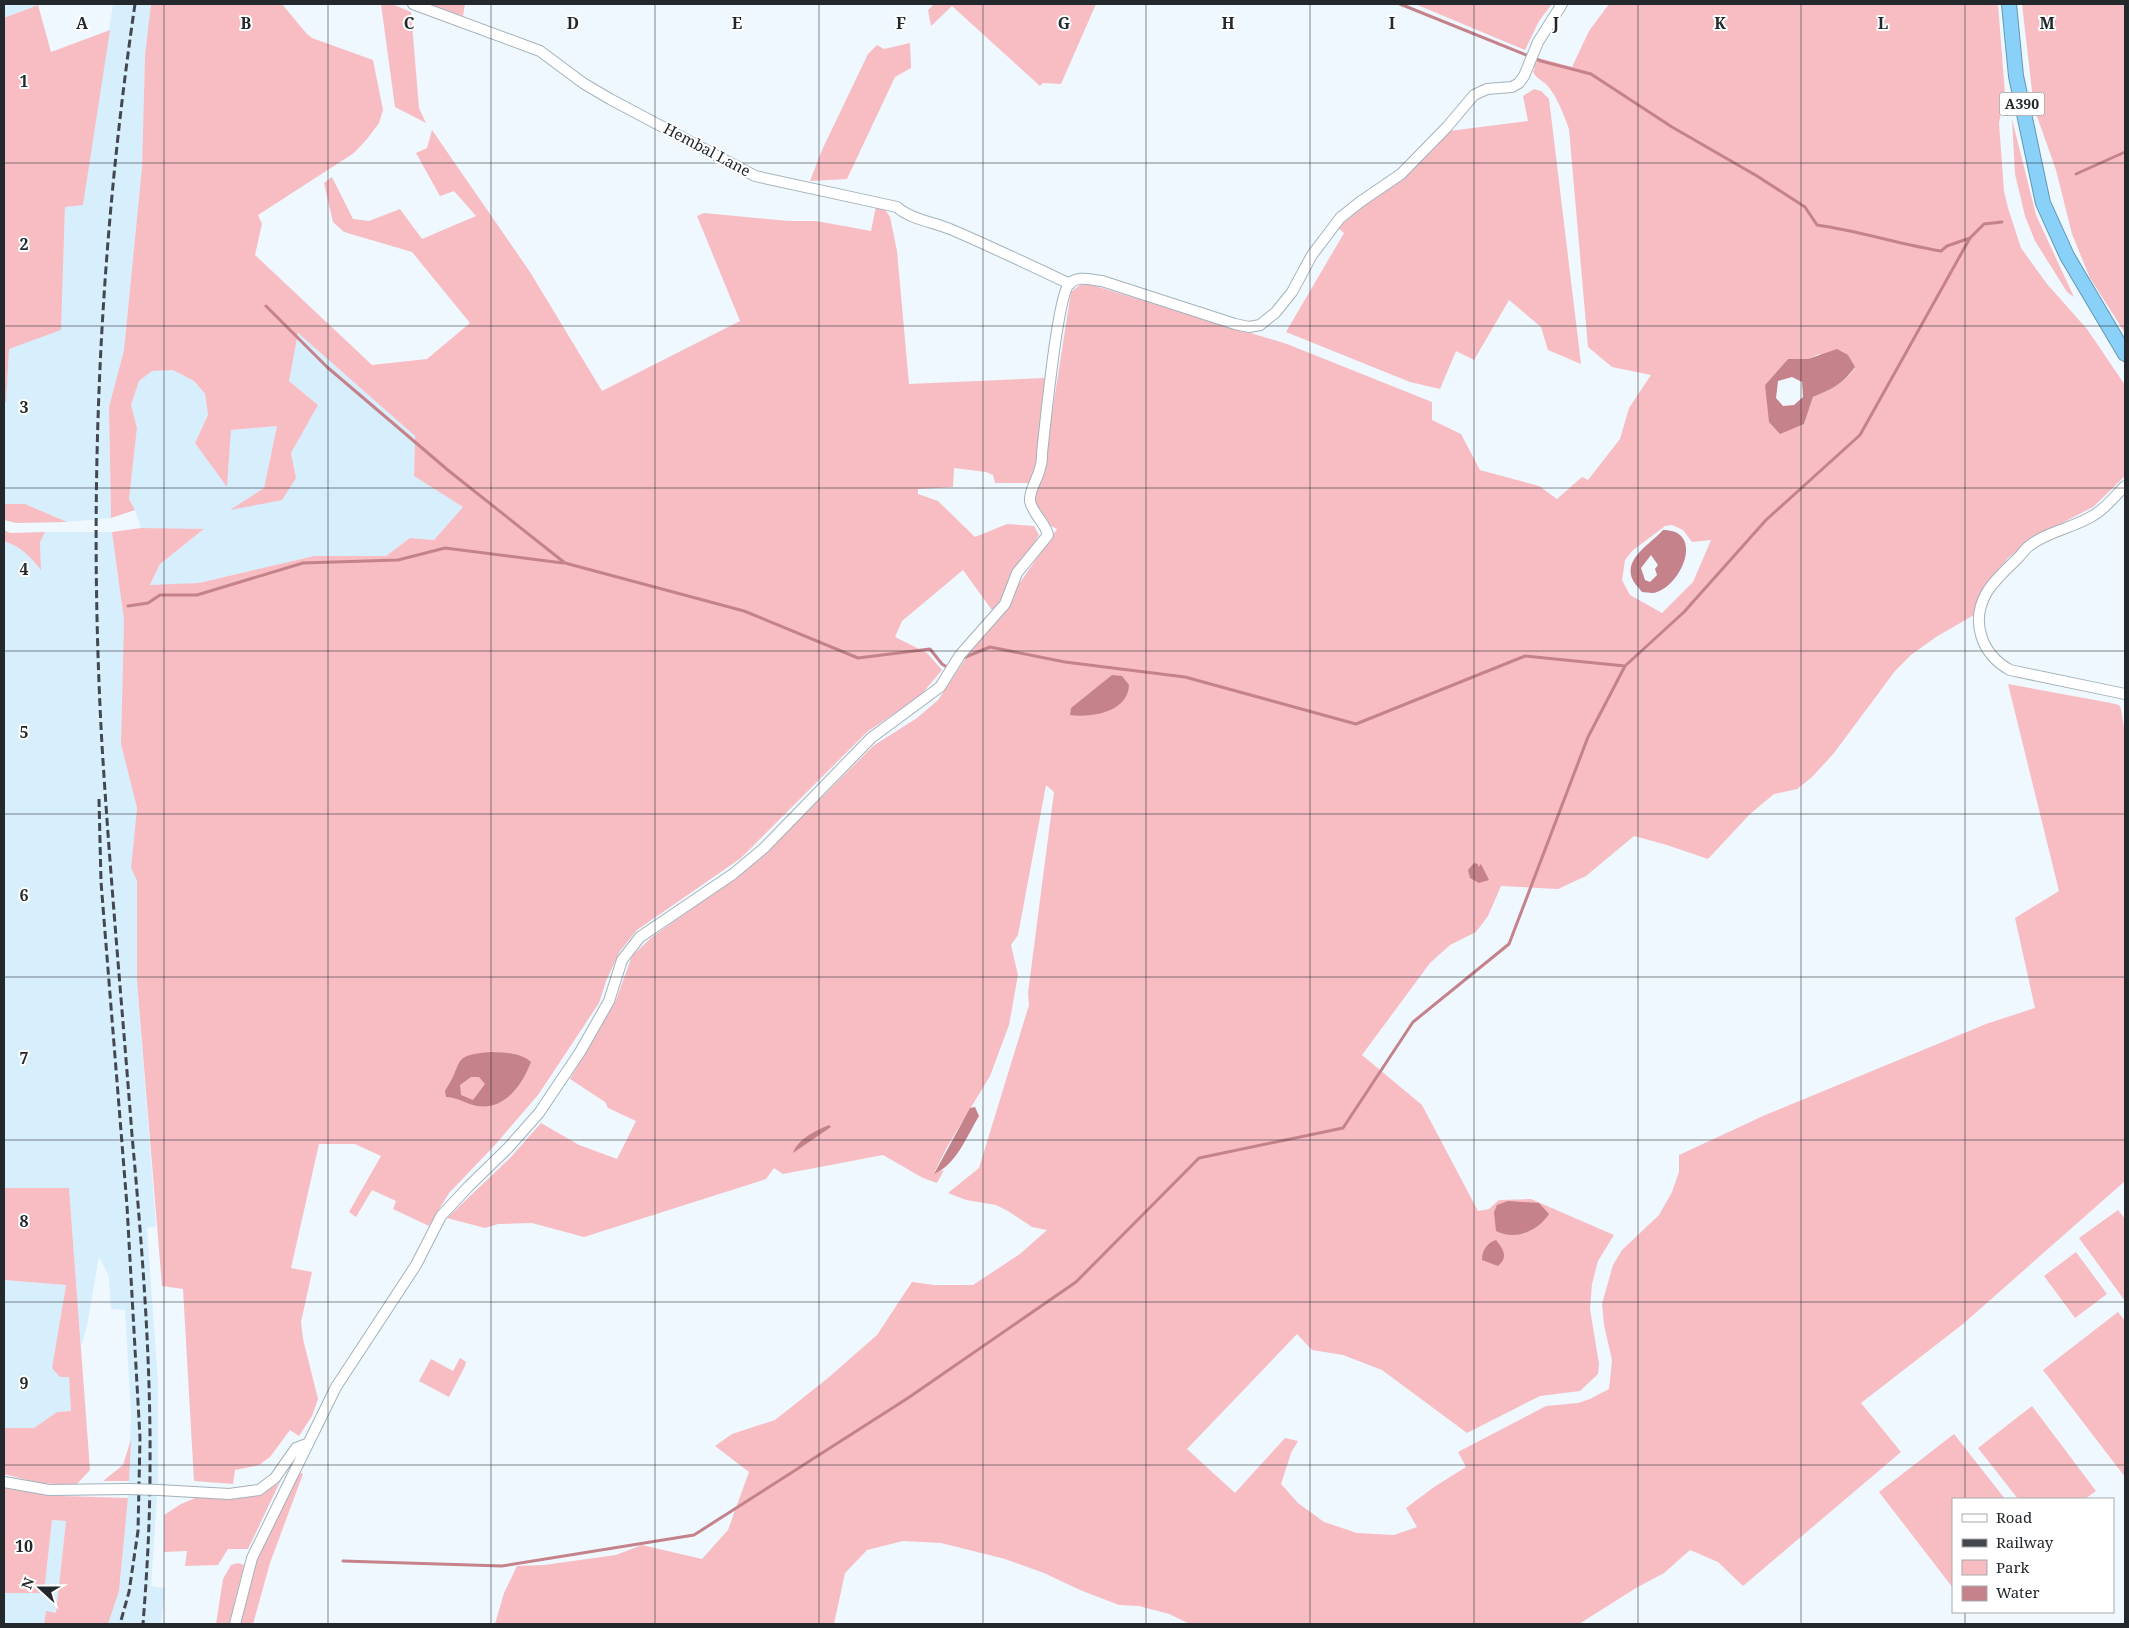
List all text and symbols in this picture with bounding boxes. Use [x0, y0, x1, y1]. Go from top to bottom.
text: A [76, 12, 89, 34]
text: B [241, 12, 252, 34]
text: C [404, 12, 415, 34]
text: D [567, 12, 579, 34]
text: E [732, 12, 742, 34]
text: F [896, 12, 906, 34]
text: G [1058, 12, 1070, 34]
text: H [1221, 12, 1235, 34]
text: I [1389, 12, 1395, 34]
text: J [1552, 12, 1560, 34]
text: K [1714, 12, 1726, 34]
text: L [1878, 12, 1888, 34]
text: M [2039, 12, 2055, 34]
text: 1 [19, 70, 29, 92]
road number: A390 [2000, 92, 2044, 116]
street label: Hembal Lane [660, 118, 754, 180]
text: 2 [19, 233, 29, 255]
text: 3 [19, 396, 29, 418]
text: 4 [19, 558, 29, 580]
text: 5 [19, 721, 29, 743]
text: 6 [19, 884, 29, 906]
text: 7 [19, 1047, 29, 1069]
text: 8 [19, 1210, 29, 1232]
text: 9 [19, 1372, 29, 1394]
legend [1952, 1498, 2114, 1613]
text: Road [1996, 1507, 2032, 1527]
text: Railway [1996, 1532, 2054, 1552]
text: 10 [15, 1535, 33, 1557]
text: Park [1996, 1557, 2030, 1577]
north arrow [15, 1563, 65, 1613]
text: N [17, 1575, 38, 1592]
text: Water [1996, 1582, 2039, 1602]

